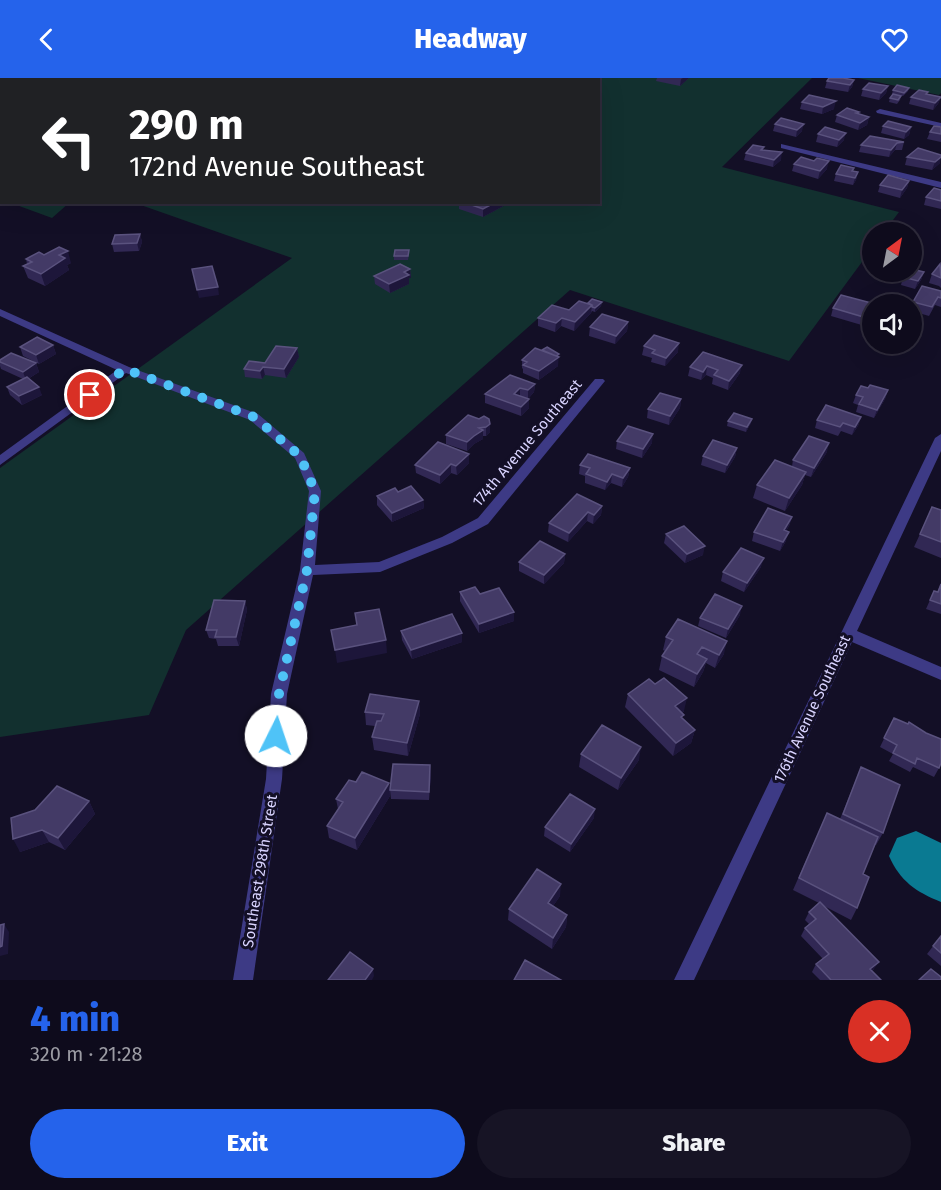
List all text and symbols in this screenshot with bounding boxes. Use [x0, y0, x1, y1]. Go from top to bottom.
icon: back [30, 23, 63, 56]
text: Headway [414, 23, 527, 55]
icon: heart [878, 23, 911, 56]
text: 290 m [129, 100, 244, 150]
icon: left [30, 102, 108, 180]
text: 172nd Avenue Southeast [129, 151, 425, 183]
north arrow [862, 222, 922, 282]
map controls [862, 222, 922, 354]
button: sound [862, 294, 922, 354]
pin [64, 369, 115, 420]
street label: 174th Avenue Southeast [468, 375, 586, 510]
icon: arrive [73, 378, 106, 411]
street label: 176th Avenue Southeast [770, 632, 854, 786]
position arrow [244, 704, 308, 768]
street label: Southeast 298th Street [239, 793, 281, 949]
text: 4 min [30, 997, 120, 1041]
button: close [848, 1000, 911, 1063]
text: 320 m · 21:28 [30, 1042, 142, 1066]
button: Exit [30, 1109, 465, 1178]
button: Share [477, 1109, 911, 1178]

